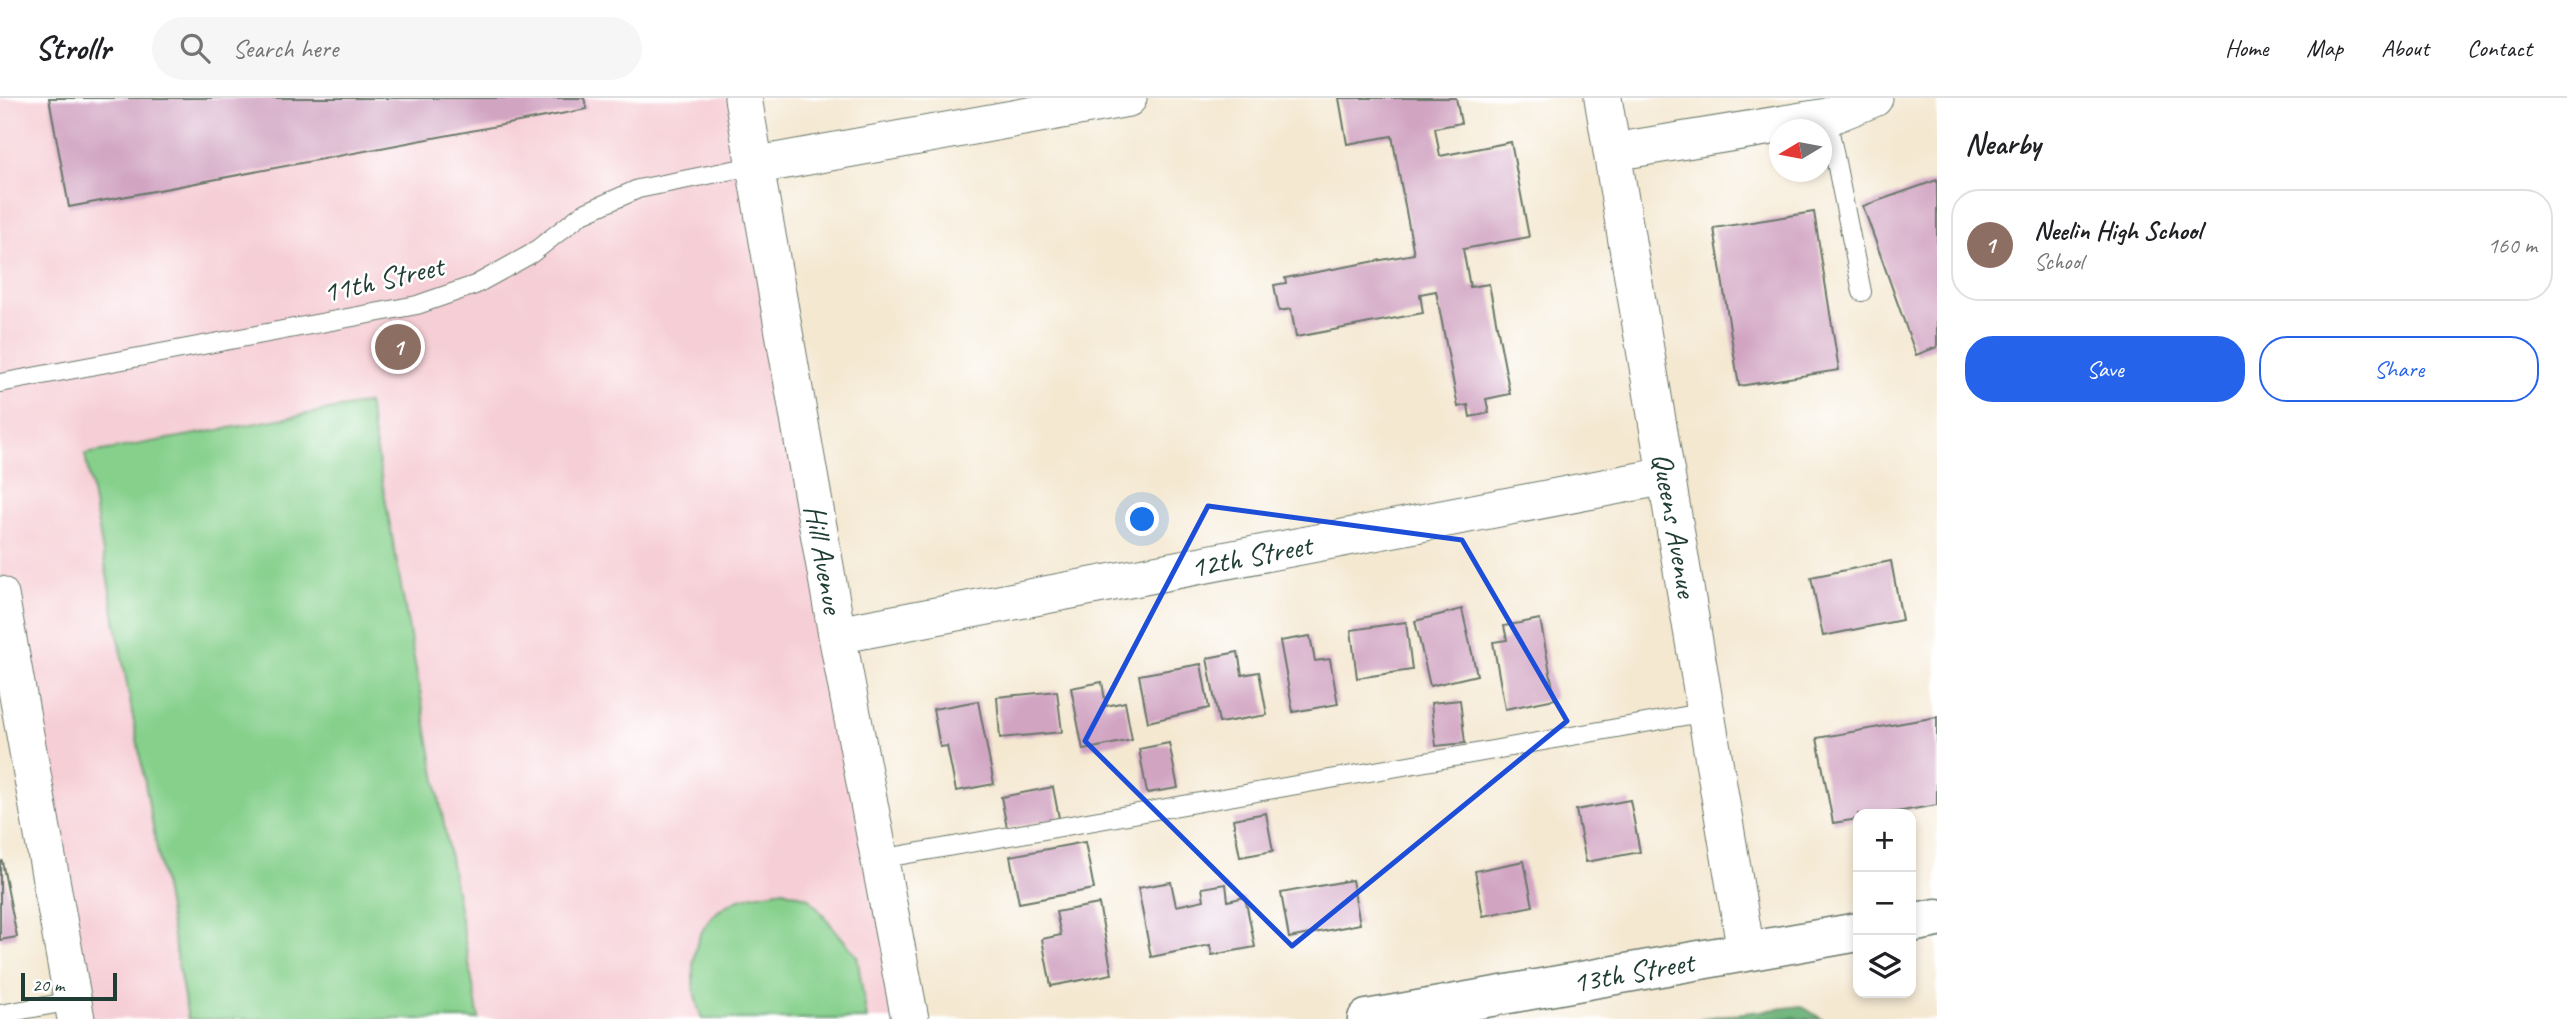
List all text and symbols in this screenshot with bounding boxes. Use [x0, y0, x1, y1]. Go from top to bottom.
search box [152, 17, 642, 80]
text: Strollr [35, 27, 110, 69]
icon: search [176, 29, 214, 67]
text: Search here [232, 32, 338, 65]
text: Home [2225, 33, 2268, 63]
text: Map [2306, 33, 2343, 63]
text: About [2381, 33, 2429, 63]
text: Contact [2467, 33, 2532, 63]
north arrow [1769, 119, 1832, 182]
text: Nearby [1965, 125, 2041, 163]
text: Neelin High School [2034, 214, 2202, 247]
text: 1 [1985, 231, 1995, 260]
text: 160 m [2488, 231, 2537, 260]
street label: 11th Street [319, 246, 450, 311]
text: School [2034, 247, 2083, 276]
pin: 1 [375, 321, 421, 373]
button: Save [1965, 336, 2245, 402]
button: Share [2259, 336, 2539, 402]
street label: Queens Avenue [1644, 450, 1707, 602]
street label: Hill Avenue [796, 502, 853, 618]
your location [1125, 502, 1159, 536]
street label: 12th Street [1187, 525, 1318, 586]
map controls [1853, 809, 1916, 998]
button: + [1853, 809, 1916, 872]
button: − [1853, 872, 1916, 935]
button: layers [1853, 935, 1916, 998]
street label: 13th Street [1569, 942, 1700, 1001]
scale bar [21, 970, 117, 1002]
text: 20 m [32, 973, 64, 997]

